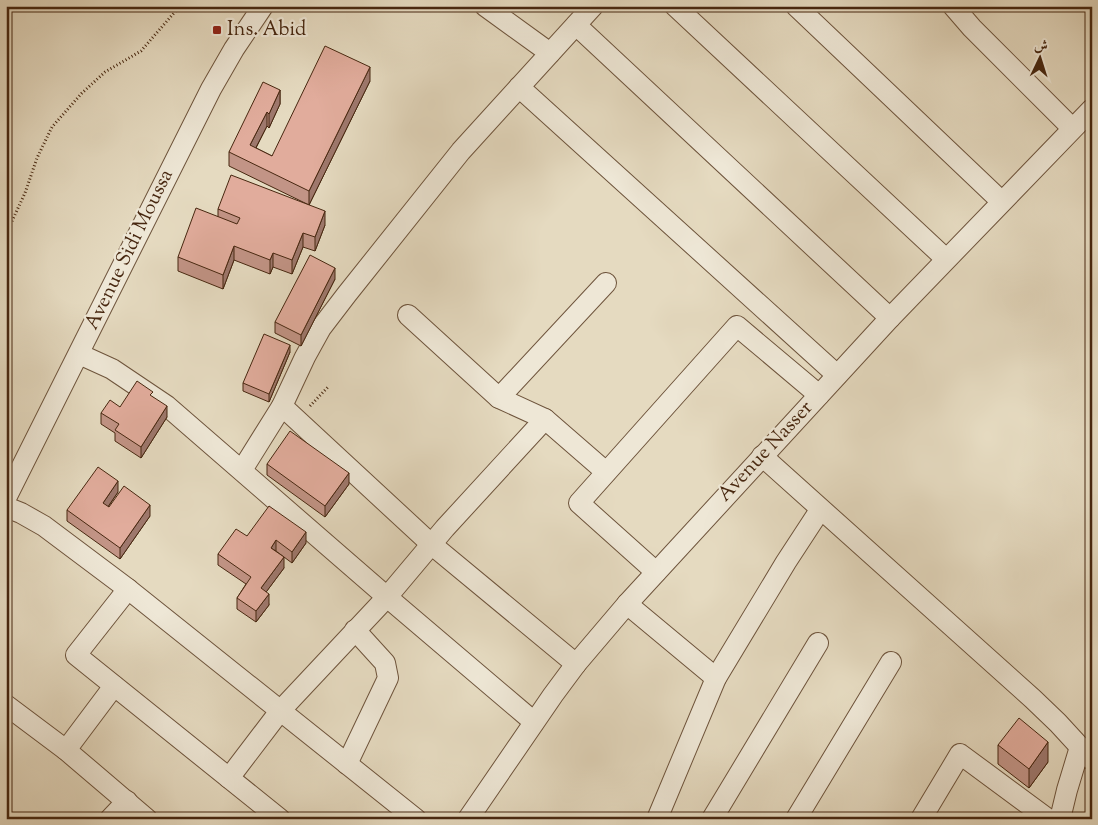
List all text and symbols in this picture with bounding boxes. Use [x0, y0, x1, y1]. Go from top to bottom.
place label: Ins. Abid [227, 16, 306, 45]
marker: Ins. Abid [211, 24, 223, 36]
north arrow [1016, 32, 1066, 82]
text: ش [1033, 37, 1049, 57]
street label: Avenue Sidi Moussa [79, 165, 181, 335]
street label: Avenue Nasser [712, 395, 821, 509]

